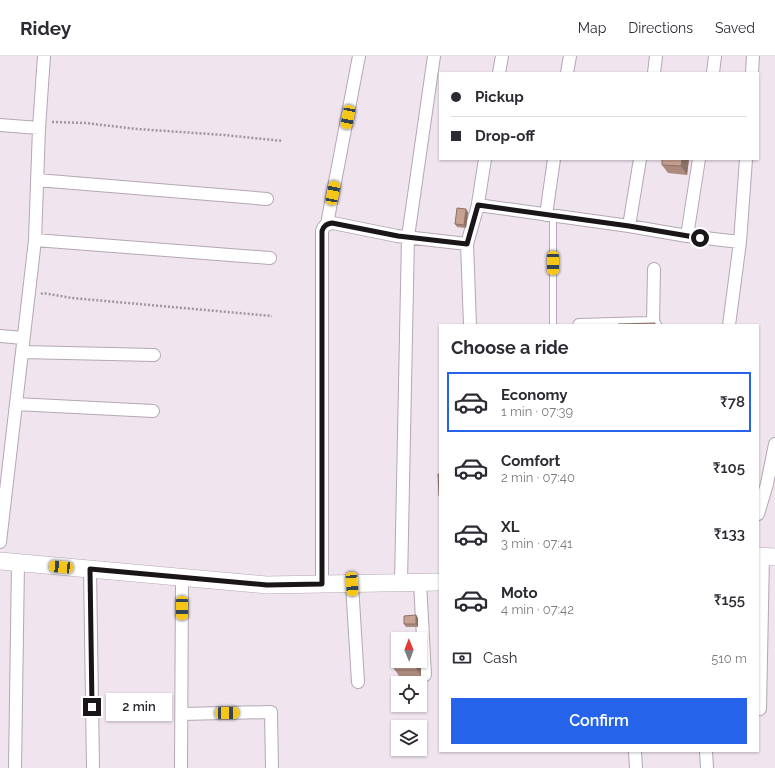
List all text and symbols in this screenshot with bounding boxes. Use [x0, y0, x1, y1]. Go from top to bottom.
text: Ridey [20, 17, 71, 39]
text: Map [578, 20, 606, 36]
text: Directions [628, 20, 693, 36]
text: Saved [715, 20, 755, 36]
text: Pickup [475, 88, 524, 106]
car [340, 104, 356, 130]
text: Drop-off [475, 127, 535, 145]
car [325, 180, 341, 206]
route start [691, 229, 709, 247]
car [547, 251, 559, 275]
text: Choose a ride [451, 337, 569, 358]
icon: car [453, 384, 489, 420]
text: Economy [501, 386, 568, 404]
text: ₹78 [720, 393, 745, 411]
text: 1 min · 07:39 [501, 404, 573, 419]
icon: car [453, 450, 489, 486]
text: Comfort [501, 452, 560, 470]
text: ₹105 [713, 459, 745, 477]
text: 2 min · 07:40 [501, 470, 575, 485]
icon: car [453, 516, 489, 552]
text: XL [501, 518, 519, 536]
text: ₹133 [714, 525, 745, 543]
text: 3 min · 07:41 [501, 536, 573, 551]
car [49, 560, 73, 574]
car [345, 572, 359, 596]
icon: car [453, 582, 489, 618]
text: Moto [501, 584, 538, 602]
text: ₹155 [714, 591, 745, 609]
car [176, 596, 188, 620]
text: 4 min · 07:42 [501, 602, 574, 617]
north arrow [391, 632, 427, 668]
map controls [391, 632, 427, 756]
icon: cash [451, 647, 473, 669]
text: Cash [483, 649, 517, 667]
text: 510 m [711, 651, 747, 666]
button: locate [391, 676, 427, 712]
callout: 2 min [106, 693, 172, 721]
route end [83, 698, 101, 716]
button: Confirm [451, 698, 747, 744]
text: 2 min [122, 699, 156, 714]
car [215, 707, 239, 719]
button: layers [391, 720, 427, 756]

